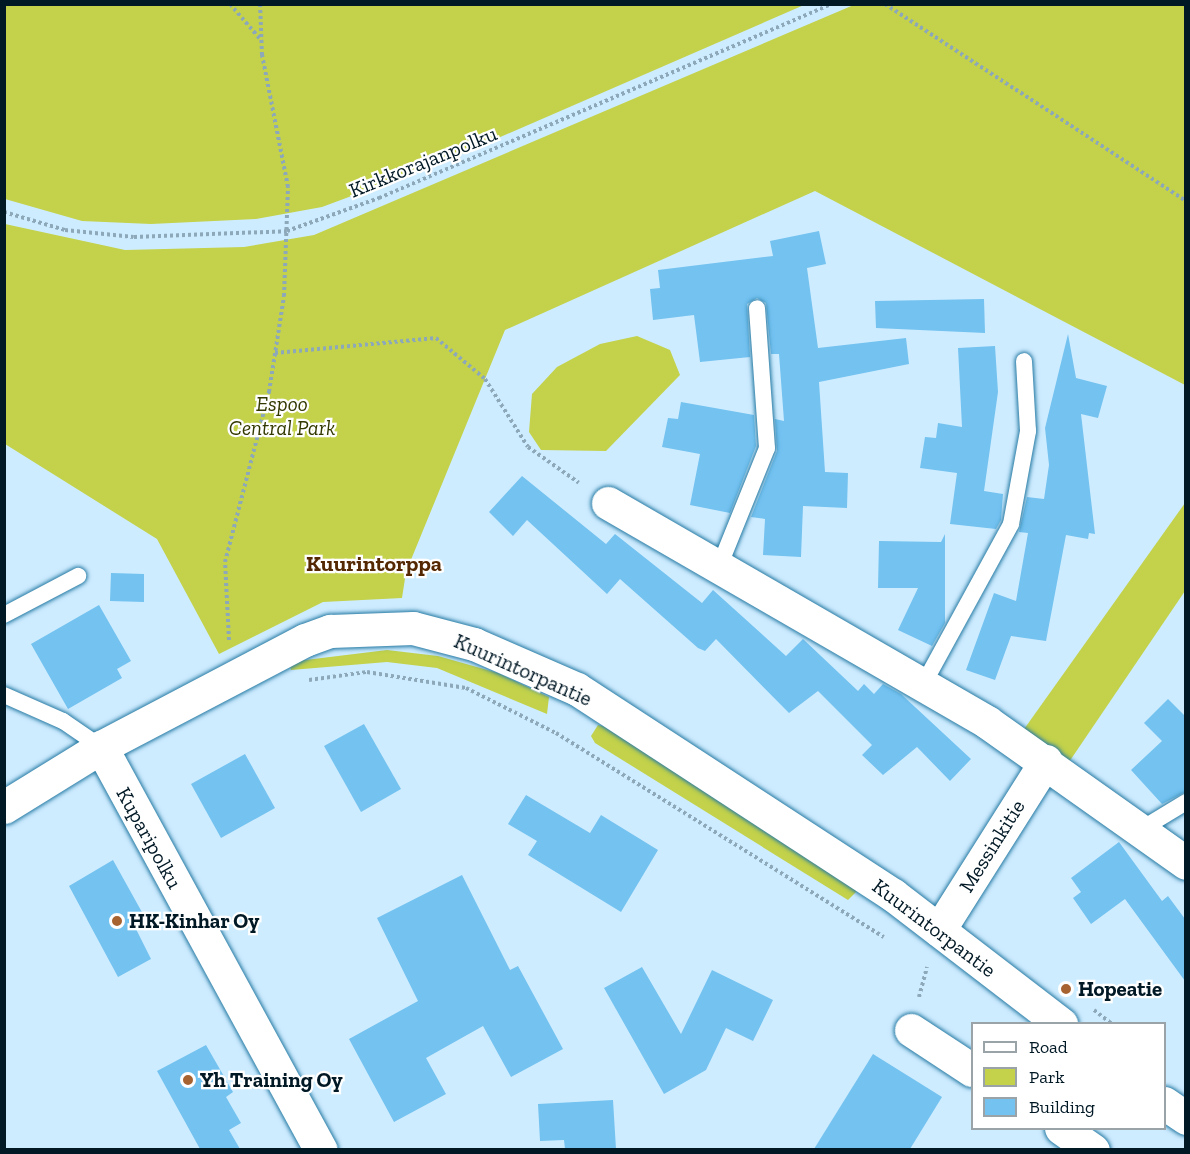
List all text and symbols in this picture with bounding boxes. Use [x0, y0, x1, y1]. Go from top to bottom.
street label: Kirkkorajanpolku [345, 121, 501, 203]
park label: Espoo Central Park [229, 391, 335, 441]
district label: Kuurintorppa [306, 551, 442, 577]
street label: Kuurintorpantie [450, 628, 596, 712]
street label: Kuparipolku [111, 783, 187, 893]
street label: Messinkitie [954, 795, 1030, 897]
street label: Kuurintorpantie [867, 873, 1001, 983]
place label: HK-Kinhar Oy [129, 908, 260, 934]
marker: HK-Kinhar Oy [110, 914, 124, 928]
place label: Hopeatie [1078, 976, 1162, 1002]
marker: Hopeatie [1059, 982, 1073, 996]
legend [971, 1022, 1166, 1130]
text: Road [1029, 1036, 1068, 1058]
text: Park [1029, 1066, 1065, 1088]
place label: Yh Training Oy [200, 1067, 343, 1093]
marker: Yh Training Oy [181, 1073, 195, 1087]
text: Building [1029, 1096, 1095, 1118]

